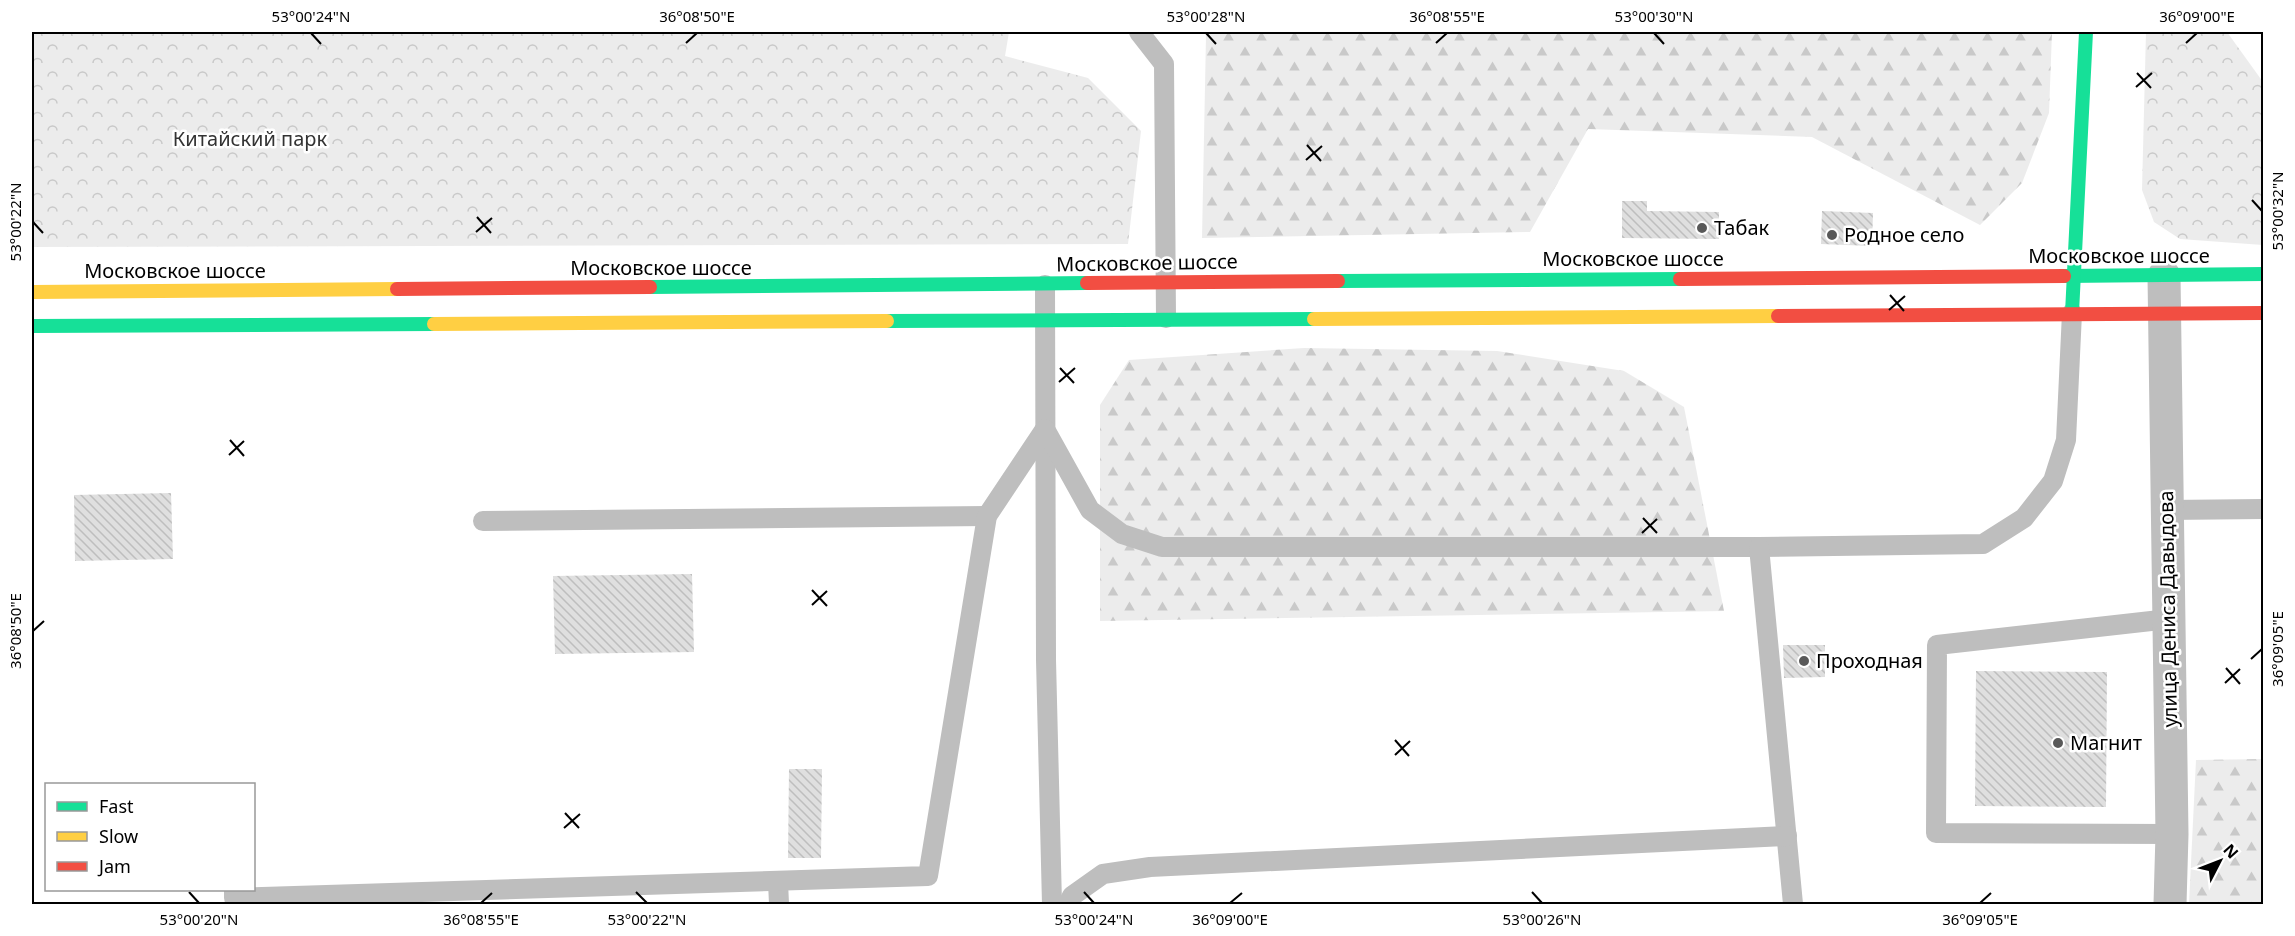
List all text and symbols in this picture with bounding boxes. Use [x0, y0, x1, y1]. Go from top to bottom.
text: 53°00'24"N [272, 6, 350, 26]
text: 36°08'50"E [659, 6, 735, 26]
text: 53°00'28"N [1167, 6, 1245, 26]
text: 36°08'55"E [1409, 6, 1485, 26]
text: 53°00'30"N [1615, 6, 1693, 26]
text: 36°09'00"E [2159, 6, 2235, 26]
park label: Китайский парк [173, 125, 328, 152]
text: 53°00'32"N [2267, 172, 2287, 250]
text: 53°00'22"N [5, 183, 25, 261]
place label: Табак [1714, 214, 1770, 241]
marker: Табак [1695, 221, 1709, 235]
place label: Родное село [1844, 221, 1964, 248]
marker: Родное село [1825, 228, 1839, 242]
street label: Московское шоссе [2028, 242, 2210, 269]
street label: Московское шоссе [1542, 245, 1724, 272]
street label: Московское шоссе [1056, 247, 1238, 278]
street label: Московское шоссе [570, 254, 752, 281]
street label: Московское шоссе [84, 257, 266, 284]
street label: улица Дениса Давыдова [2152, 490, 2183, 728]
text: 36°08'50"E [5, 593, 25, 669]
text: 36°09'05"E [2267, 611, 2287, 687]
place label: Проходная [1816, 647, 1923, 674]
marker: Проходная [1797, 654, 1811, 668]
place label: Магнит [2070, 729, 2142, 756]
marker: Магнит [2051, 736, 2065, 750]
legend [45, 783, 255, 891]
text: Fast [99, 794, 134, 818]
text: Slow [99, 824, 138, 848]
north arrow [2190, 831, 2250, 891]
text: N [2219, 839, 2244, 863]
text: Jam [97, 854, 131, 878]
text: 53°00'20"N [160, 909, 238, 929]
text: 36°08'55"E [443, 909, 519, 929]
text: 53°00'22"N [608, 909, 686, 929]
text: 53°00'24"N [1055, 909, 1133, 929]
text: 36°09'00"E [1192, 909, 1268, 929]
text: 53°00'26"N [1503, 909, 1581, 929]
text: 36°09'05"E [1942, 909, 2018, 929]

